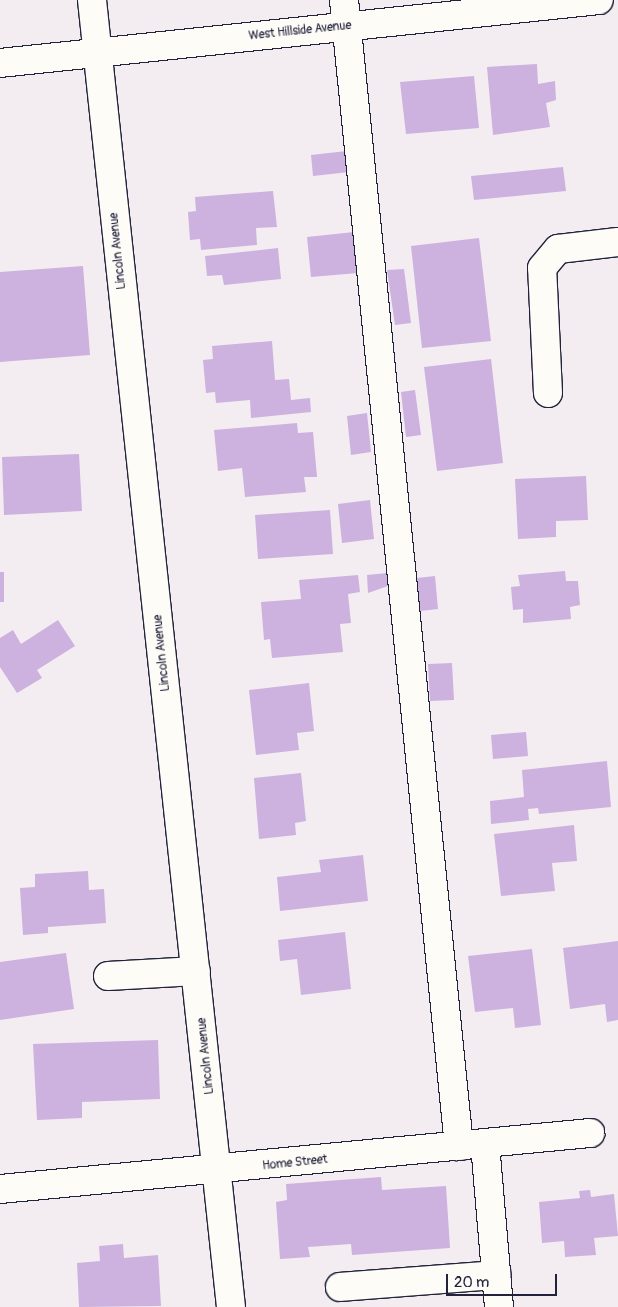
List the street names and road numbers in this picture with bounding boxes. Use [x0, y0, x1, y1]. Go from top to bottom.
street label: West Hillside Avenue [248, 18, 352, 44]
street label: Lincoln Avenue [107, 212, 129, 290]
street label: Lincoln Avenue [151, 614, 173, 692]
street label: Lincoln Avenue [195, 1017, 217, 1095]
street label: Home Street [262, 1152, 328, 1174]

